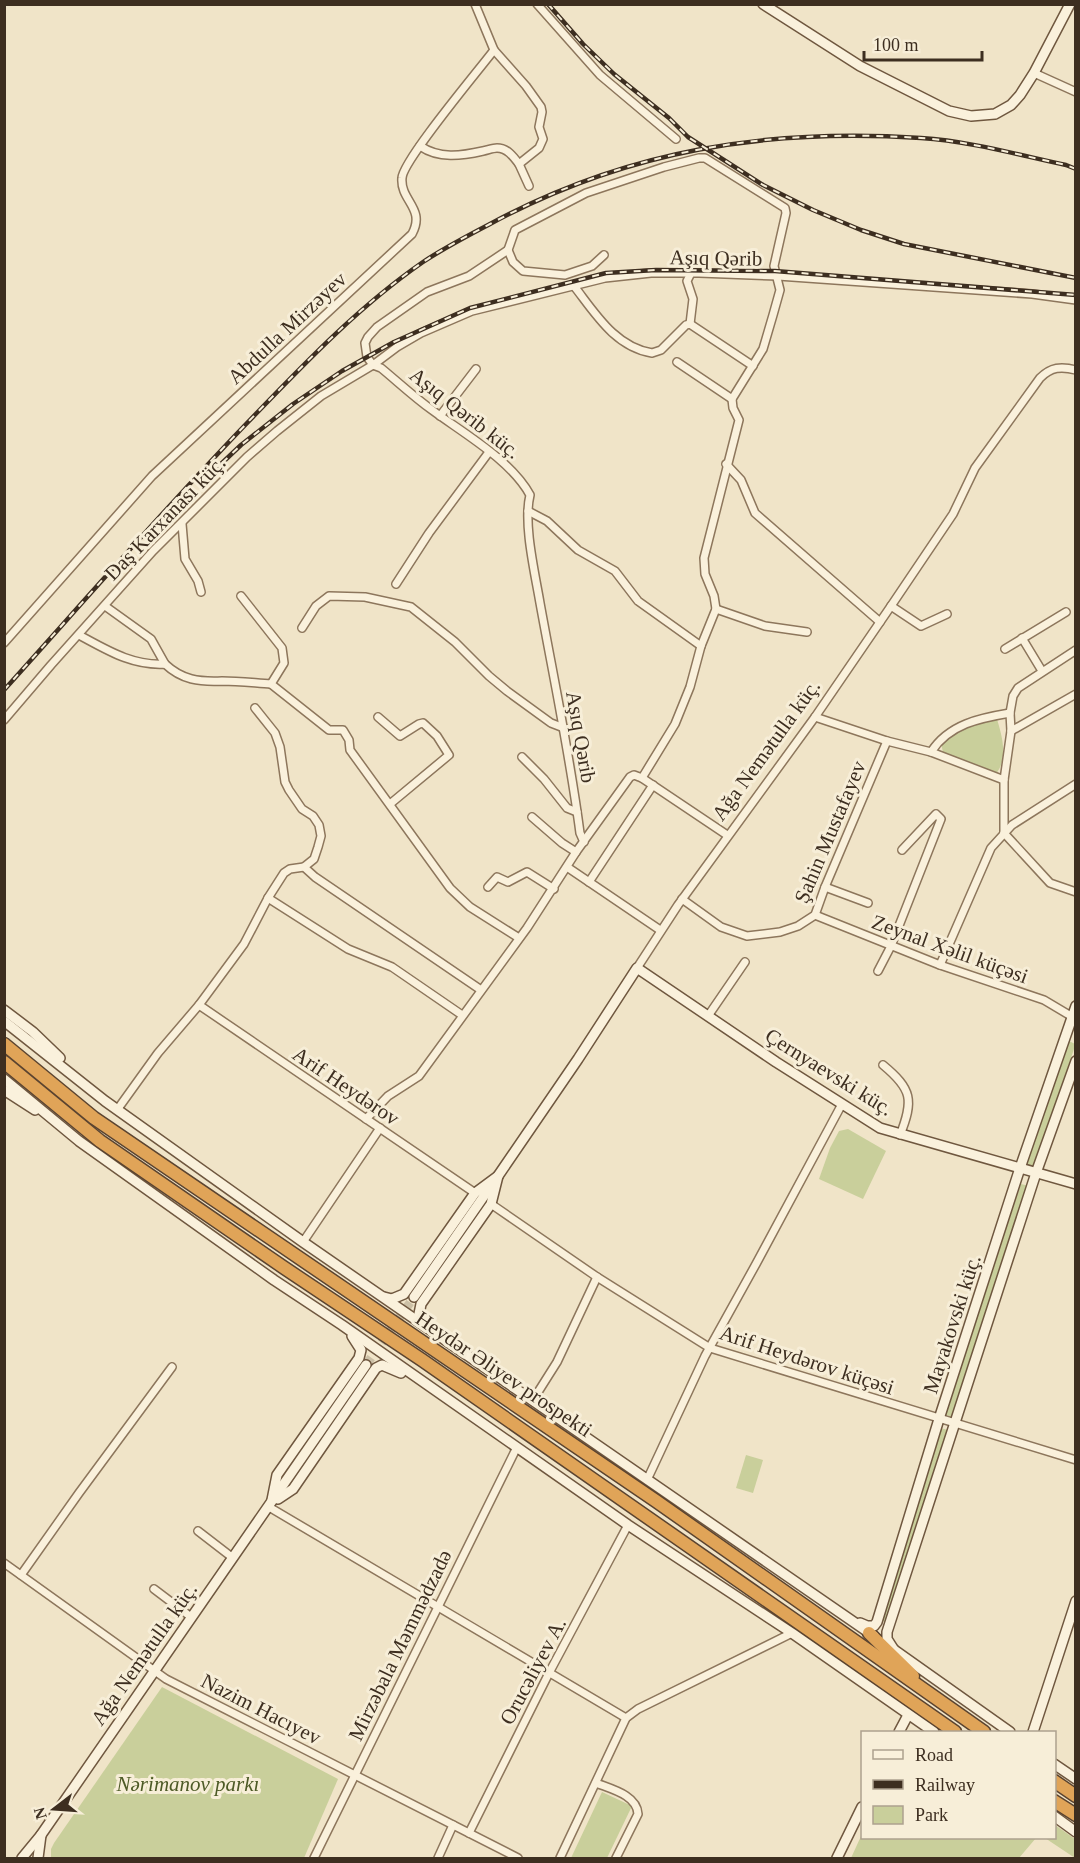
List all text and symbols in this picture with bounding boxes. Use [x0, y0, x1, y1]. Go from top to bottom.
scale bar [864, 24, 982, 62]
text: 100 m [873, 35, 919, 55]
street label: Aşıq Qərib [669, 245, 763, 271]
street label: Abdulla Mirzəyev [223, 267, 352, 389]
street label: Aşıq Qərib küç. [405, 362, 525, 464]
street label: Daş Karxanası küç. [99, 451, 231, 585]
street label: Ağa Nemətulla küç. [707, 675, 825, 825]
street label: Aşıq Qərib [561, 689, 601, 785]
street label: Şahin Mustafayev [789, 757, 871, 907]
street label: Zeynal Xəlil küçəsi [869, 910, 1032, 988]
street label: Çernyaevski küç. [761, 1023, 897, 1121]
street label: Arif Heydərov [288, 1042, 404, 1131]
street label: Mayakovski küç. [918, 1252, 986, 1396]
street label: Heydər Əliyev prospekti [411, 1306, 597, 1442]
street label: Arif Heydərov küçəsi [717, 1320, 897, 1400]
street label: Mirzəbala Məmmədzadə [343, 1546, 457, 1744]
street label: Ağa Nemətulla küç. [86, 1578, 202, 1730]
street label: Orucəliyev A. [495, 1613, 571, 1729]
street label: Nazim Hacıyev [197, 1669, 325, 1750]
legend [861, 1731, 1056, 1839]
text: Road [915, 1745, 953, 1765]
park label: Nərimanov parkı [116, 1772, 259, 1796]
text: Railway [915, 1775, 975, 1795]
north arrow [24, 1779, 84, 1839]
text: N [30, 1805, 50, 1821]
text: Park [915, 1805, 948, 1825]

